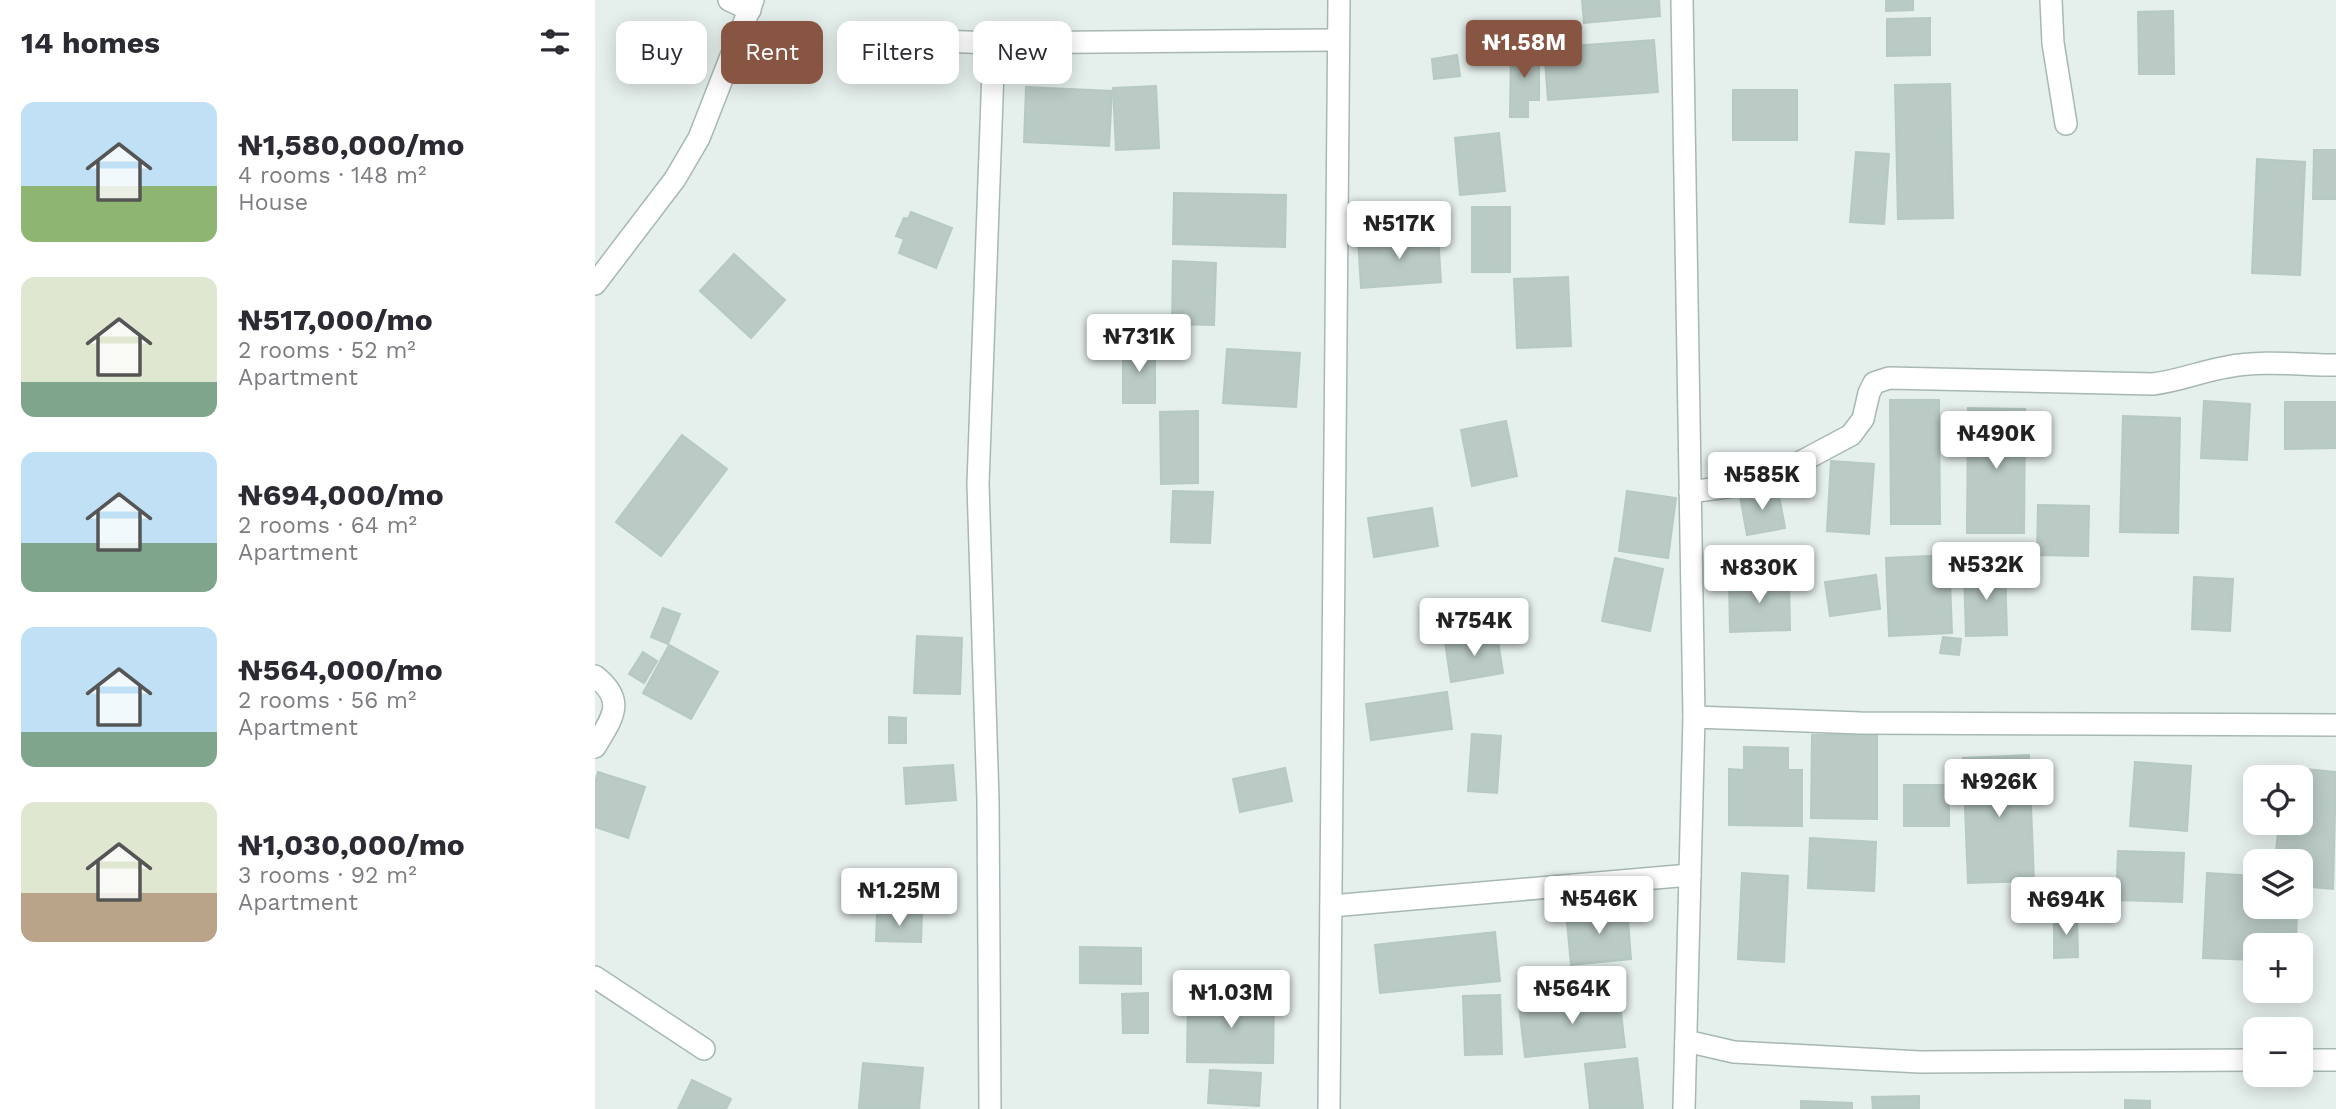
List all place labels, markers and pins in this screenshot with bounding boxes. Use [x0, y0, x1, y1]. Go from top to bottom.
pin: ₦1.58M [1467, 20, 1581, 80]
pin: ₦517K [1350, 202, 1448, 261]
pin: ₦731K [1090, 314, 1188, 374]
pin: ₦490K [1947, 412, 2045, 471]
pin: ₦585K [1713, 452, 1811, 512]
pin: ₦532K [1937, 542, 2035, 602]
pin: ₦830K [1710, 546, 1808, 605]
pin: ₦754K [1425, 598, 1523, 658]
pin: ₦926K [1950, 760, 2048, 819]
pin: ₦1.25M [842, 869, 956, 928]
pin: ₦546K [1550, 876, 1648, 936]
pin: ₦694K [2017, 878, 2115, 937]
pin: ₦564K [1523, 967, 1621, 1026]
pin: ₦1.03M [1174, 970, 1288, 1030]

